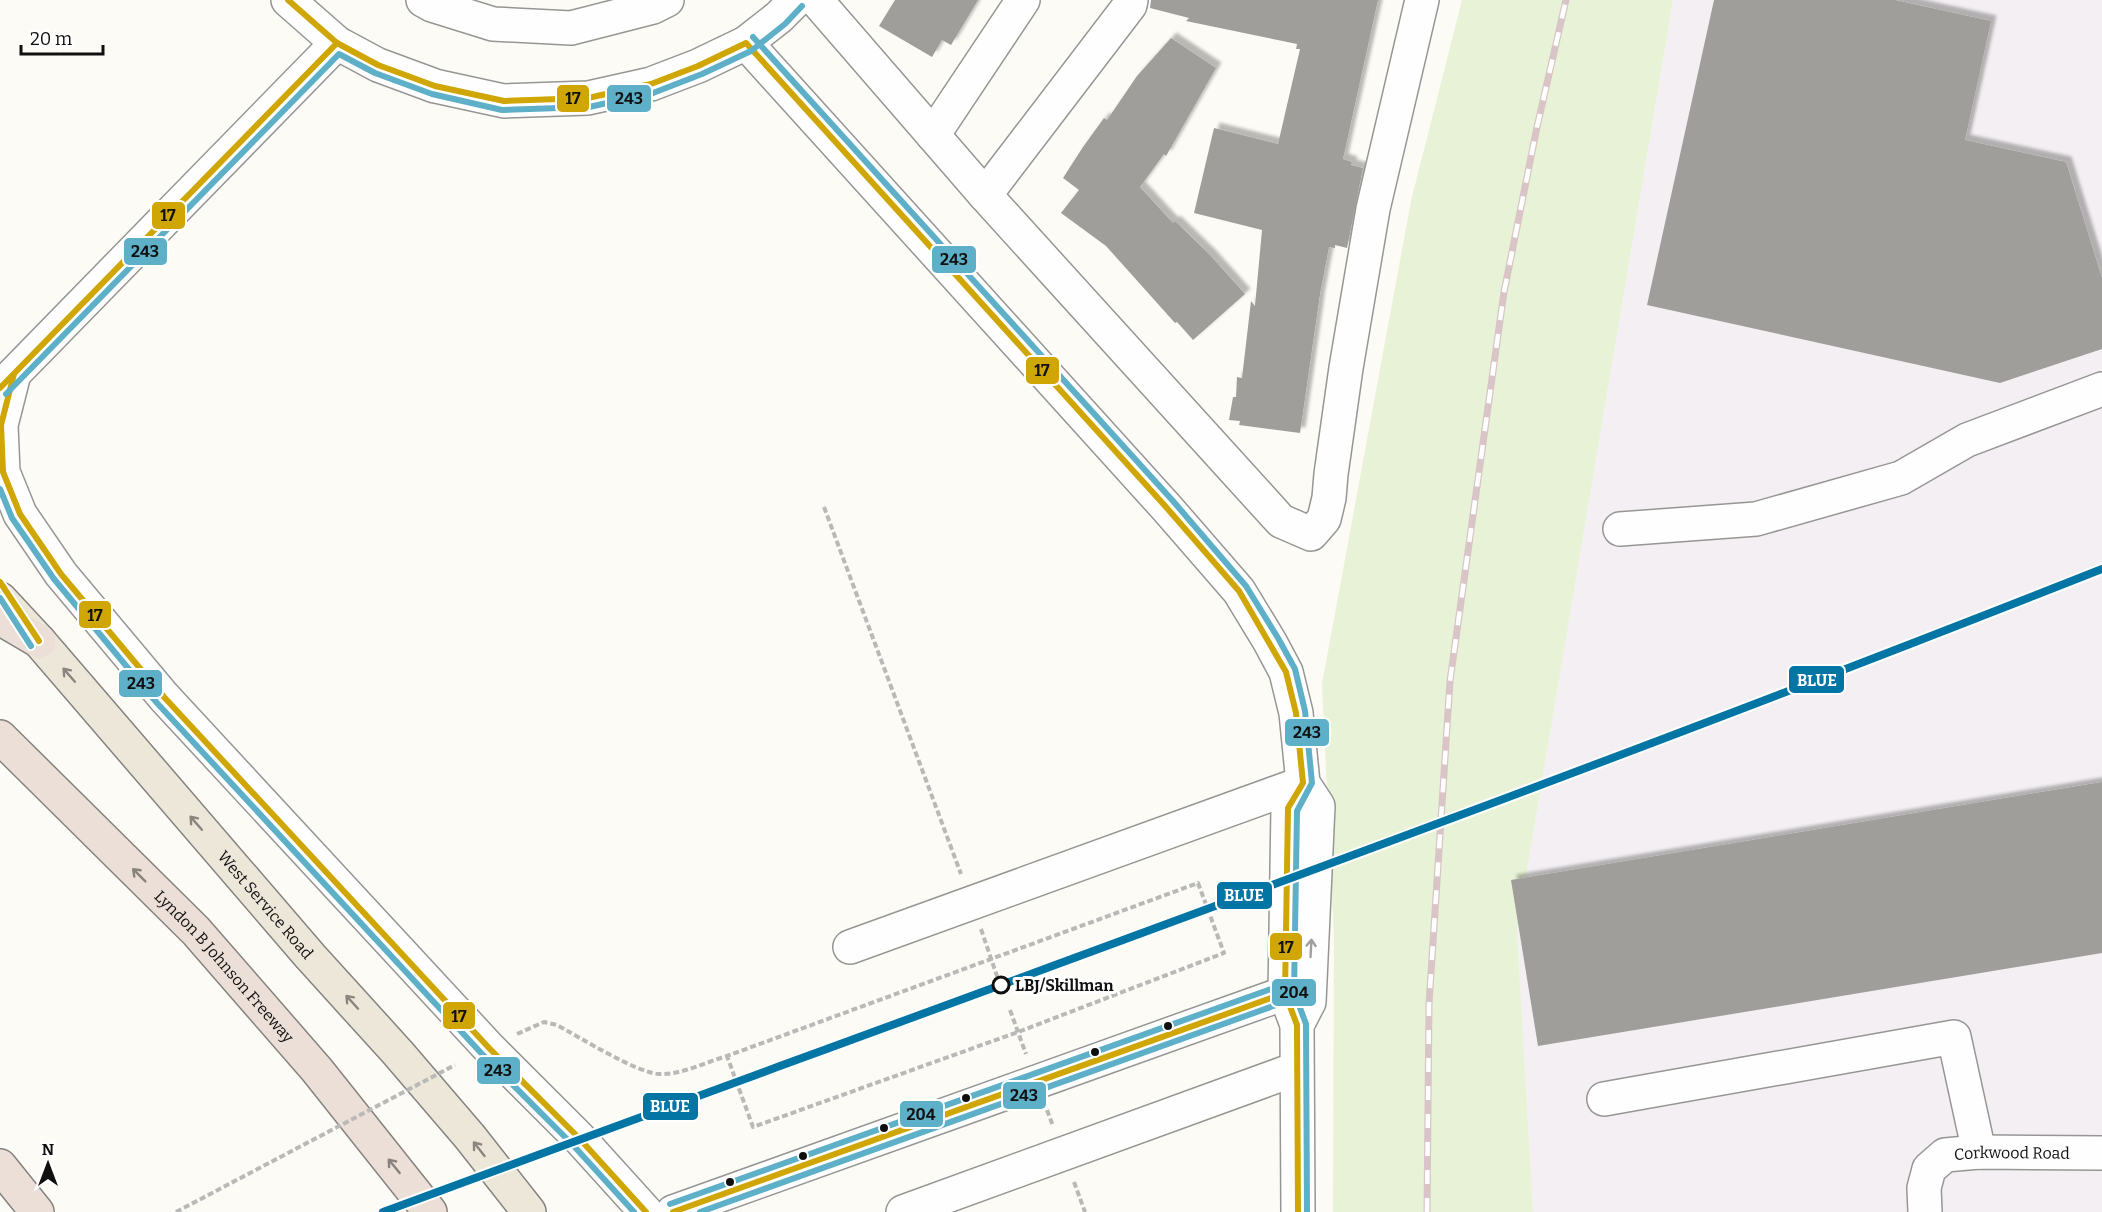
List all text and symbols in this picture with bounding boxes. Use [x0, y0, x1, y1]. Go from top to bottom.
scale bar [21, 18, 104, 56]
text: 20 m [30, 28, 72, 50]
line badge: 17 [556, 84, 590, 113]
line badge: 243 [606, 84, 652, 113]
text: 17 [565, 89, 581, 108]
text: 243 [615, 89, 643, 108]
line badge: 17 [151, 201, 186, 230]
text: 17 [160, 206, 176, 225]
line badge: 243 [123, 237, 168, 266]
text: 243 [131, 242, 159, 261]
line badge: 243 [931, 245, 977, 274]
text: 243 [940, 250, 968, 269]
line badge: 17 [1025, 356, 1060, 385]
text: 17 [1034, 361, 1050, 380]
line badge: 17 [78, 600, 112, 629]
text: 17 [87, 606, 103, 625]
line badge: BLUE [1788, 665, 1845, 694]
one-way arrow [62, 668, 76, 683]
line badge: 243 [118, 669, 163, 698]
text: BLUE [1797, 671, 1837, 690]
text: 243 [127, 674, 155, 693]
line badge: 243 [1284, 718, 1330, 747]
text: 243 [1293, 723, 1321, 742]
one-way arrow [189, 816, 203, 831]
street label: West Service Road [214, 847, 317, 963]
one-way arrow [132, 868, 147, 883]
line badge: BLUE [1216, 881, 1273, 910]
text: BLUE [1224, 886, 1264, 905]
street label: Lyndon B Johnson Freeway [151, 887, 298, 1047]
line badge: 17 [1269, 932, 1303, 961]
text: 17 [1278, 938, 1294, 957]
one-way arrow [1306, 939, 1317, 959]
marker: LBJ/Skillman [992, 976, 1010, 994]
place label: LBJ/Skillman [1015, 976, 1114, 995]
line badge: 204 [1271, 978, 1317, 1007]
text: 204 [1280, 983, 1309, 1002]
one-way arrow [345, 995, 359, 1010]
line badge: 17 [442, 1001, 476, 1030]
text: 17 [451, 1007, 467, 1026]
unlabelled marker [1162, 1020, 1174, 1032]
unlabelled marker [1089, 1046, 1101, 1058]
line badge: 243 [476, 1056, 521, 1085]
text: 243 [484, 1061, 512, 1080]
line badge: 243 [1002, 1081, 1047, 1110]
text: 243 [1010, 1086, 1038, 1105]
line badge: BLUE [642, 1092, 699, 1121]
unlabelled marker [960, 1092, 972, 1104]
text: BLUE [650, 1097, 690, 1116]
line badge: 204 [899, 1100, 944, 1128]
text: 204 [907, 1105, 936, 1124]
unlabelled marker [878, 1122, 890, 1134]
north arrow [18, 1134, 78, 1194]
text: N [42, 1140, 54, 1159]
one-way arrow [473, 1142, 486, 1158]
street label: Corkwood Road [1953, 1143, 2071, 1164]
unlabelled marker [797, 1150, 809, 1162]
one-way arrow [387, 1158, 400, 1174]
unlabelled marker [724, 1176, 736, 1188]

